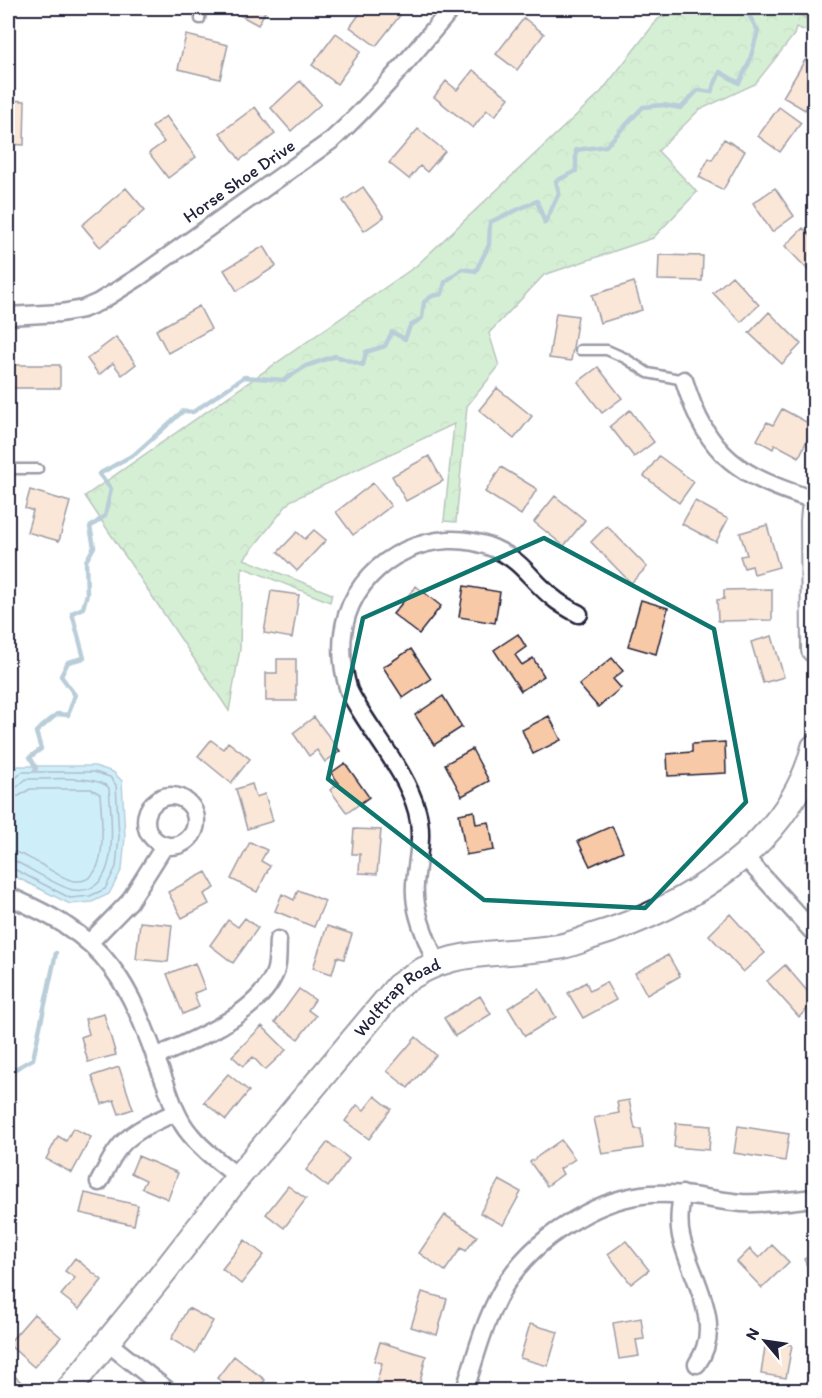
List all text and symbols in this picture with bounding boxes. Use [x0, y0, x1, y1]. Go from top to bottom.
street label: Horse Shoe Drive [179, 134, 299, 228]
street label: Wolftrap Road [349, 953, 444, 1041]
north arrow [735, 1311, 795, 1371]
text: N [741, 1325, 763, 1343]

